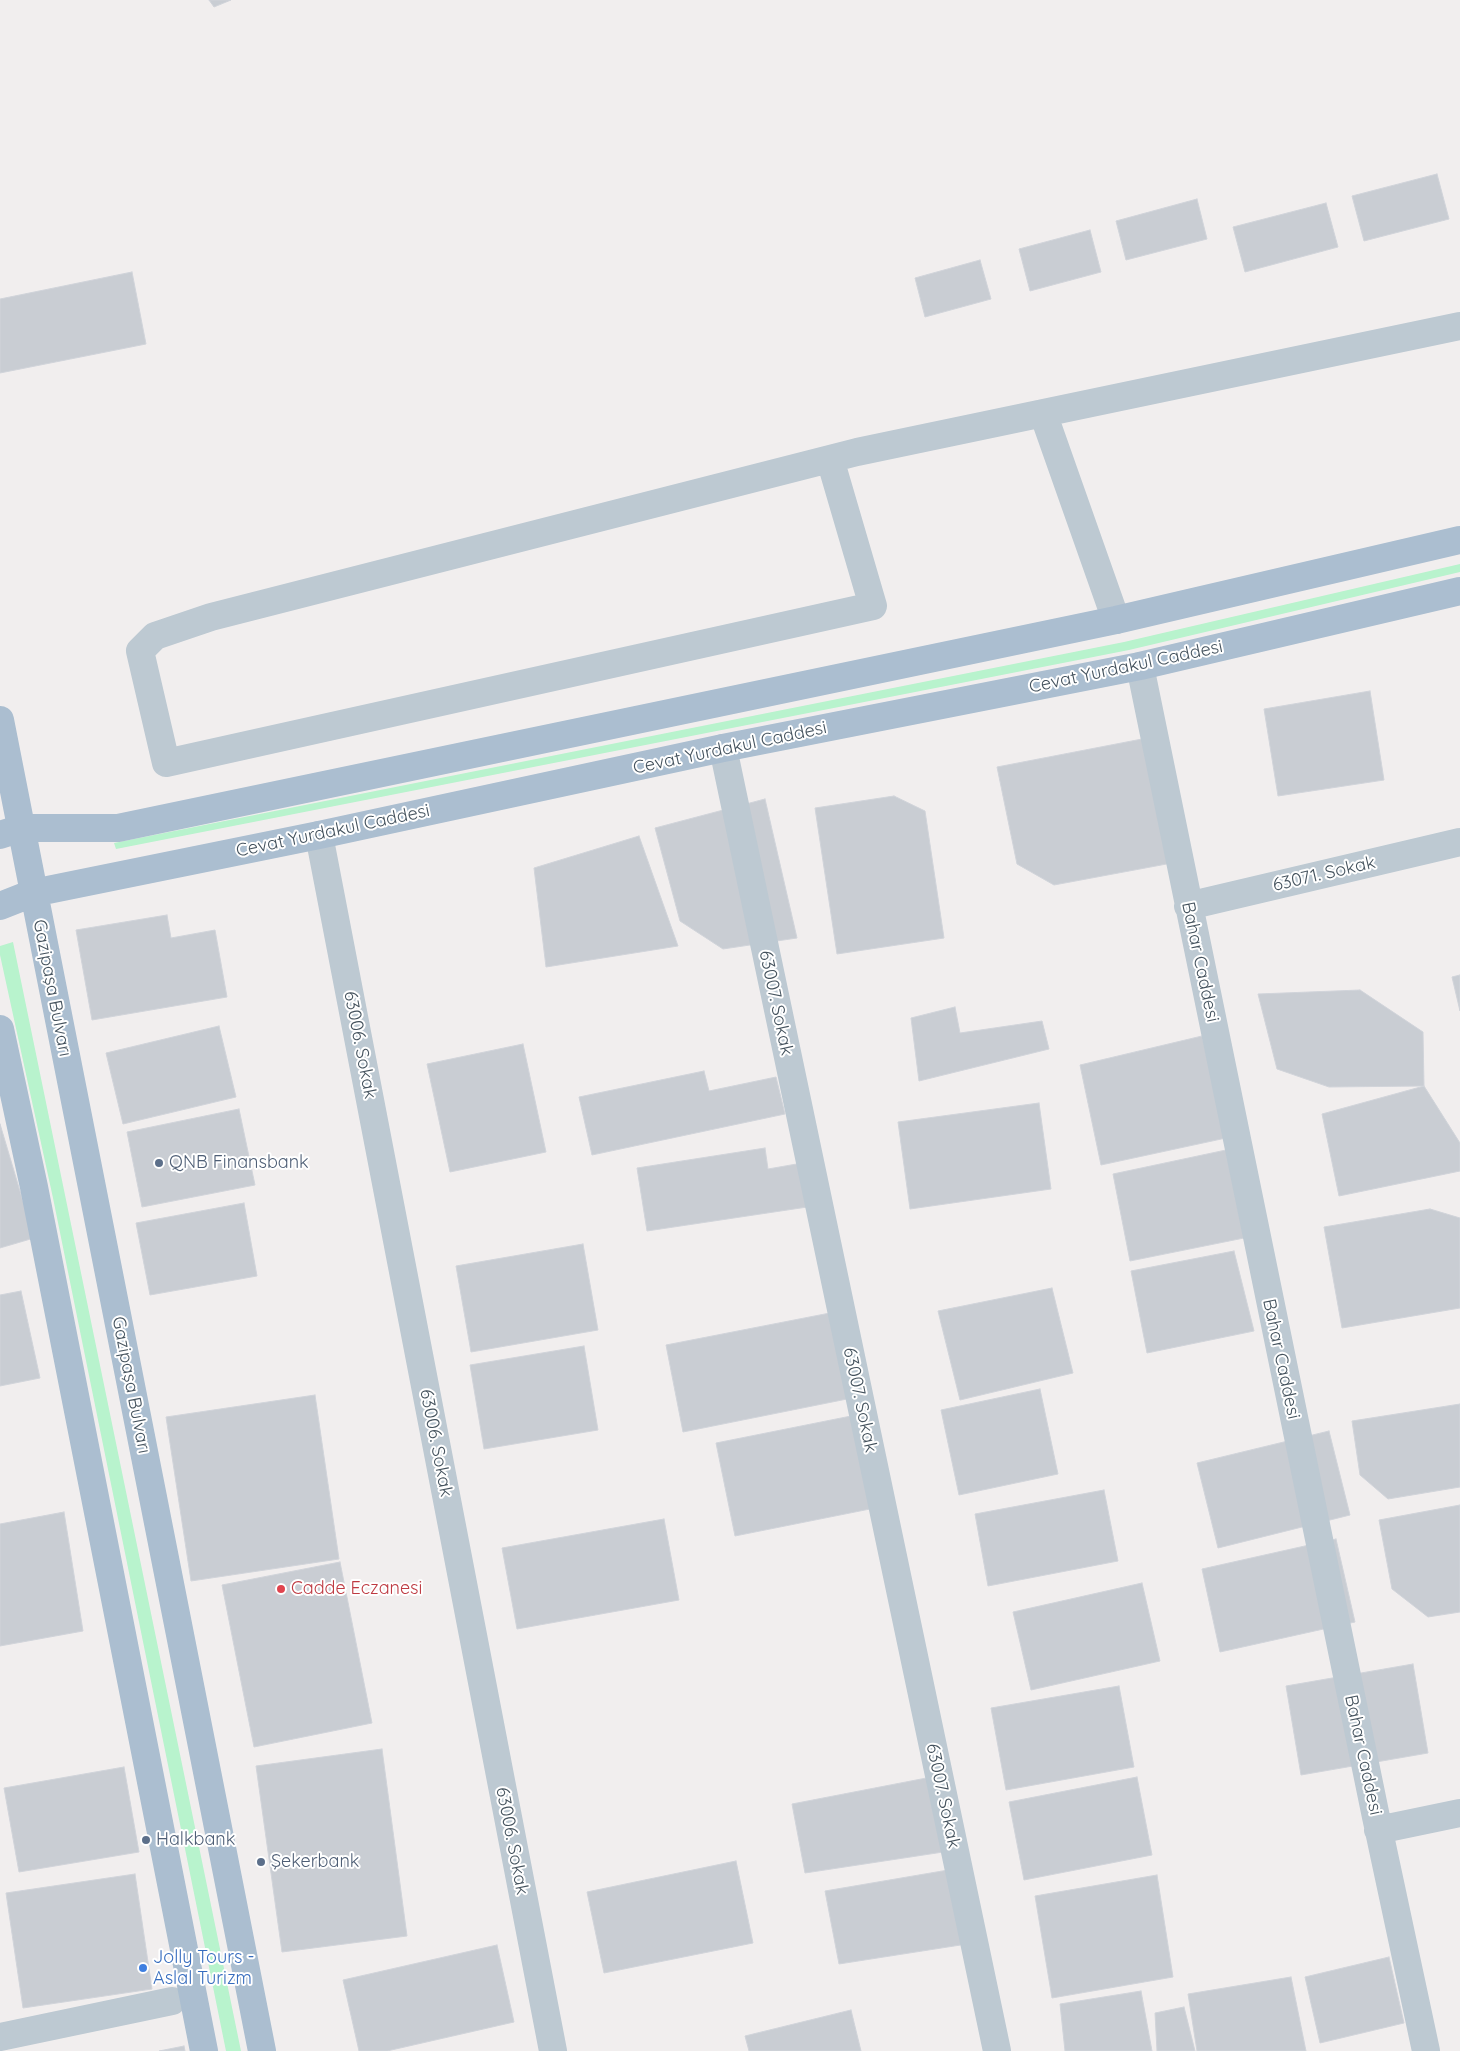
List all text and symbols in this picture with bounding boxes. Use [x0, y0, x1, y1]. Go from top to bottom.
street label: Cevat Yurdakul Caddesi [1027, 636, 1225, 698]
street label: Cevat Yurdakul Caddesi [631, 717, 829, 779]
street label: Cevat Yurdakul Caddesi [234, 800, 432, 862]
street label: 63071. Sokak [1270, 852, 1378, 896]
street label: Bahar Caddesi [1177, 900, 1223, 1024]
street label: Gazipaşa Bulvarı [28, 918, 76, 1058]
street label: 63007. Sokak [754, 948, 798, 1058]
street label: 63006. Sokak [339, 989, 381, 1101]
place label: QNB Finansbank [169, 1152, 309, 1174]
marker: QNB Finansbank [153, 1157, 165, 1169]
street label: Bahar Caddesi [1258, 1297, 1304, 1421]
street label: Gazipaşa Bulvarı [107, 1315, 155, 1455]
street label: 63007. Sokak [838, 1345, 882, 1455]
street label: 63006. Sokak [415, 1387, 457, 1499]
place label: Cadde Eczanesi [291, 1578, 422, 1600]
marker: Cadde Eczanesi [275, 1583, 287, 1595]
street label: Bahar Caddesi [1340, 1693, 1386, 1817]
street label: 63007. Sokak [921, 1741, 965, 1851]
street label: 63006. Sokak [491, 1785, 533, 1897]
place label: Halkbank [156, 1829, 235, 1851]
marker: Halkbank [140, 1834, 152, 1846]
place label: Şekerbank [271, 1851, 359, 1873]
marker: Şekerbank [255, 1856, 267, 1868]
place label: Jolly Tours - Aslal Turizm [153, 1947, 254, 1990]
marker: Jolly Tours - Aslal Turizm [137, 1962, 149, 1974]

